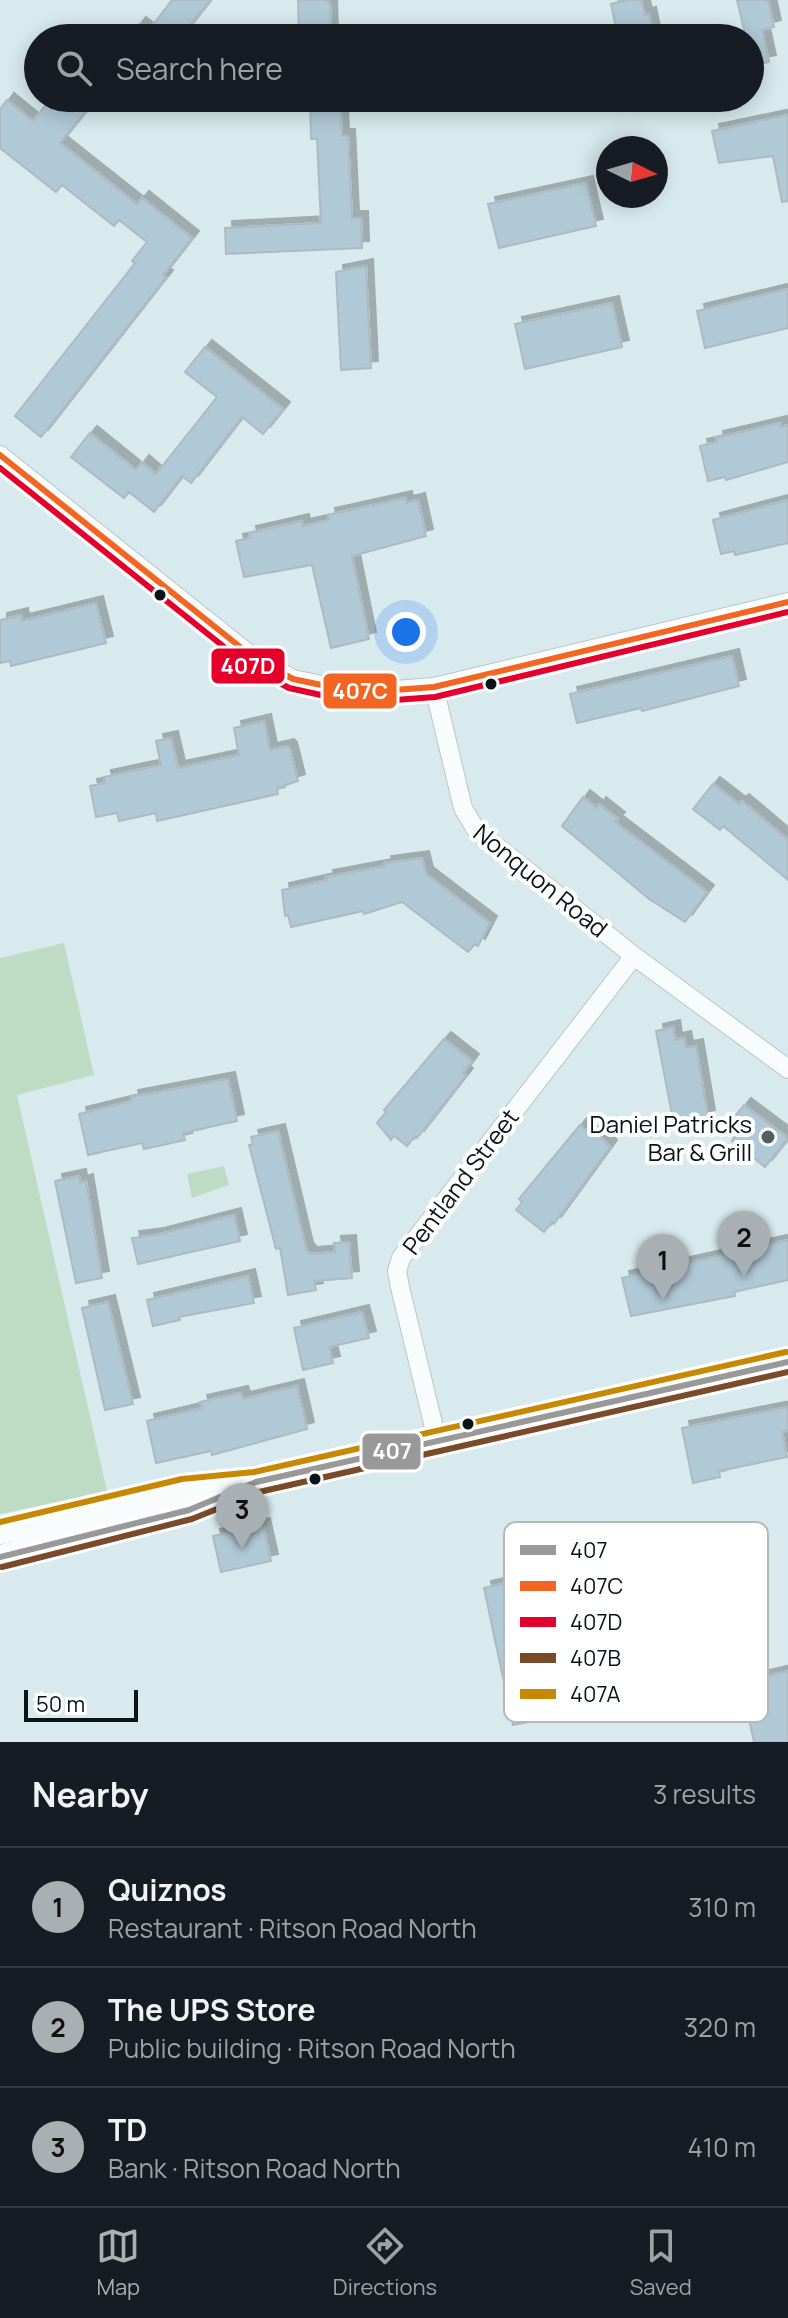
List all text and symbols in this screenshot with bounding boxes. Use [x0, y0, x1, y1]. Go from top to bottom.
search box [24, 24, 764, 112]
icon: search [52, 46, 96, 90]
text: Search here [116, 48, 283, 89]
north arrow [596, 136, 668, 208]
unlabelled marker [152, 587, 168, 603]
your location [386, 612, 426, 652]
line badge: 407D [210, 647, 286, 685]
text: 407D [220, 651, 276, 681]
line badge: 407C [322, 672, 398, 710]
text: 407C [332, 676, 388, 706]
unlabelled marker [483, 676, 499, 692]
street label: Nonquon Road [467, 816, 615, 944]
street label: Pentland Street [394, 1101, 526, 1261]
place label: Daniel Patricks Bar & Grill [590, 1107, 752, 1168]
marker: Daniel Patricks Bar & Grill [759, 1128, 777, 1146]
pin: 2 [718, 1211, 770, 1277]
pin: 1 [637, 1234, 689, 1300]
unlabelled marker [460, 1416, 476, 1432]
line badge: 407 [361, 1432, 422, 1471]
text: 407 [372, 1436, 412, 1466]
unlabelled marker [307, 1471, 323, 1487]
pin: 3 [216, 1483, 268, 1549]
legend [504, 1522, 768, 1722]
text: 407 [570, 1535, 607, 1565]
text: 407C [570, 1571, 623, 1601]
text: 407D [570, 1607, 622, 1637]
text: 407B [570, 1643, 621, 1673]
text: 407A [570, 1679, 621, 1709]
scale bar [24, 1686, 138, 1722]
text: 50 m [36, 1689, 85, 1719]
text: Nearby [32, 1771, 148, 1817]
text: 3 results [653, 1776, 756, 1812]
text: Quiznos [108, 1869, 227, 1910]
text: 1 [52, 1889, 64, 1925]
text: 310 m [688, 1889, 756, 1925]
text: Restaurant · Ritson Road North [108, 1910, 477, 1946]
text: The UPS Store [108, 1989, 316, 2030]
text: 2 [50, 2009, 66, 2045]
text: 320 m [684, 2009, 756, 2045]
text: Public building · Ritson Road North [108, 2030, 516, 2066]
text: TD [108, 2109, 147, 2150]
text: 3 [50, 2129, 66, 2165]
text: 410 m [687, 2129, 756, 2165]
text: Bank · Ritson Road North [108, 2150, 401, 2186]
tab: Map [96, 2224, 140, 2302]
tab: Directions [333, 2224, 437, 2302]
tab: Saved [630, 2224, 692, 2302]

